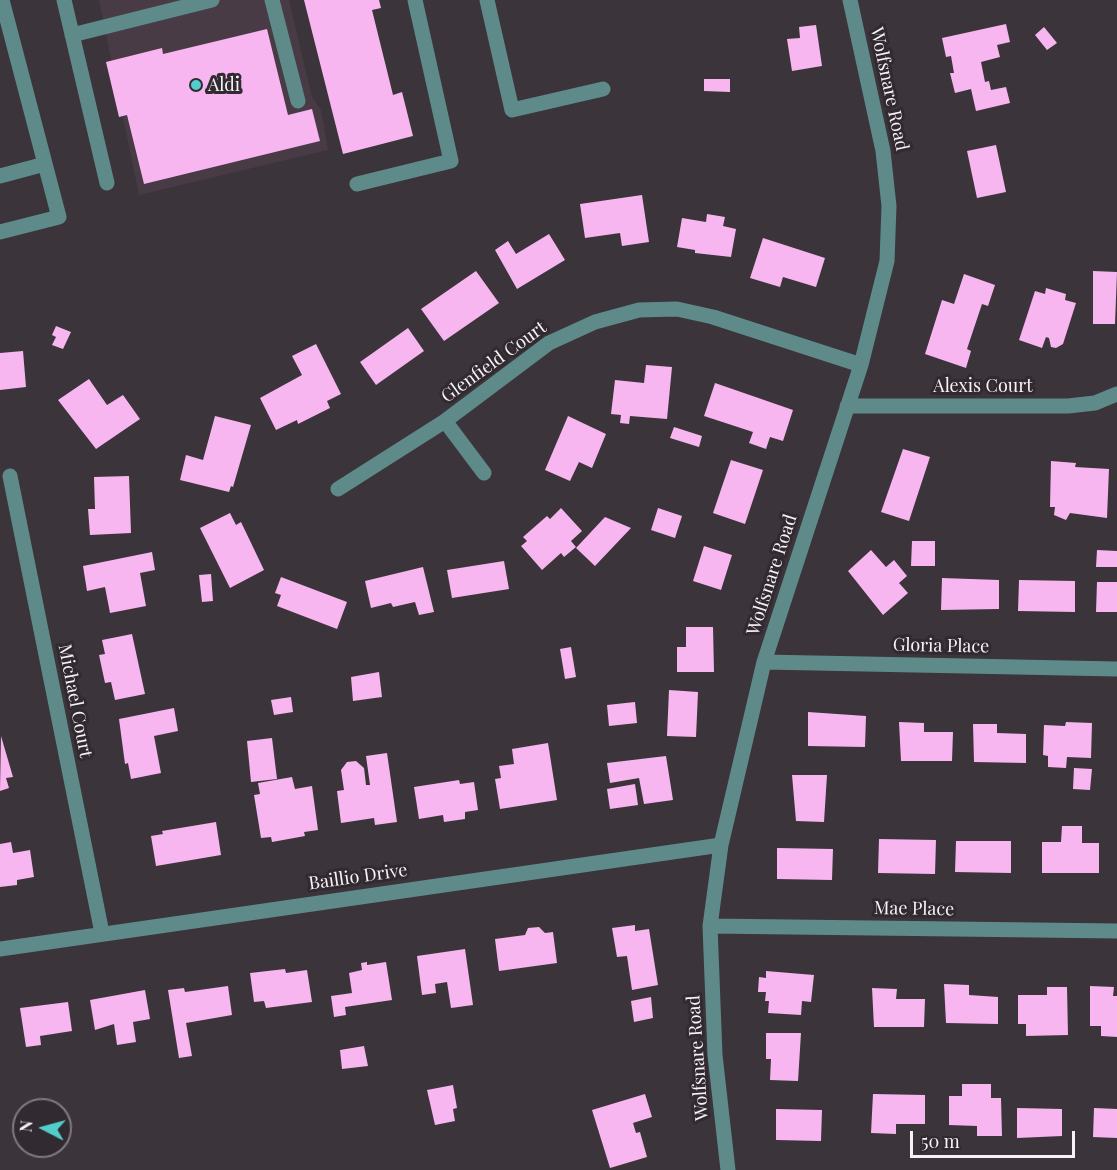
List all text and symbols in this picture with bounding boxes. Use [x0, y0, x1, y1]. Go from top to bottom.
street label: Wolfsnare Road [865, 25, 913, 153]
place label: Aldi [208, 74, 240, 96]
marker: Aldi [189, 78, 203, 92]
street label: Glenfield Court [437, 317, 551, 407]
street label: Alexis Court [933, 375, 1033, 397]
street label: Wolfsnare Road [742, 512, 802, 638]
street label: Gloria Place [893, 634, 989, 658]
street label: Michael Court [53, 642, 97, 760]
street label: Baillio Drive [307, 859, 409, 895]
street label: Mae Place [874, 897, 954, 921]
street label: Wolfsnare Road [683, 994, 713, 1122]
north arrow [12, 1098, 72, 1158]
text: N [15, 1119, 37, 1133]
scale bar [913, 1119, 1078, 1157]
text: 50 m [921, 1129, 960, 1153]

